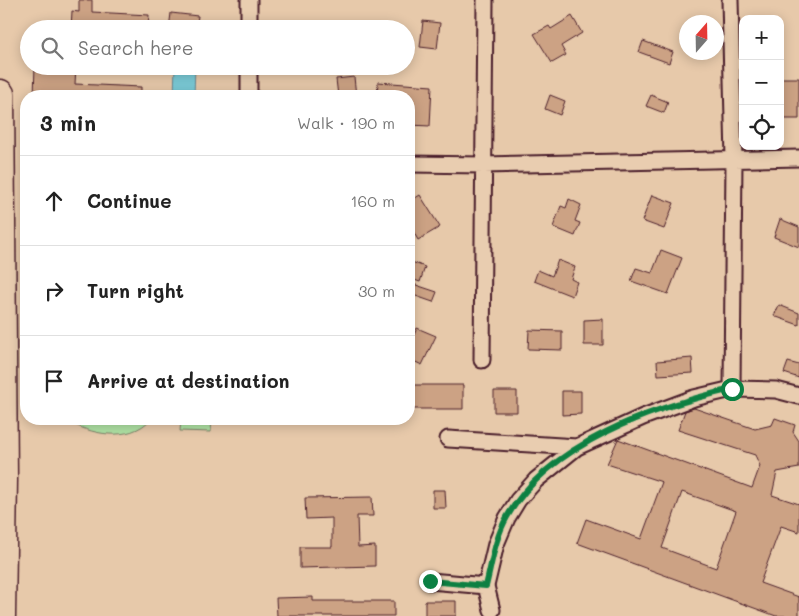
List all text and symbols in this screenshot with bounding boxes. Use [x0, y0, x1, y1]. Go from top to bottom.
north arrow [679, 15, 724, 60]
map controls [739, 15, 784, 150]
button: + [739, 15, 784, 60]
search box [20, 20, 415, 75]
icon: search [38, 34, 66, 62]
text: Search here [78, 35, 194, 60]
button: − [739, 60, 784, 105]
button: locate [739, 105, 784, 150]
text: 3 min [40, 109, 96, 136]
text: Walk · 190 m [297, 112, 395, 133]
icon: ahead [40, 187, 68, 215]
text: Continue [87, 188, 172, 213]
text: 160 m [350, 190, 395, 211]
icon: right [40, 277, 68, 305]
text: Turn right [87, 278, 184, 303]
text: 30 m [358, 280, 395, 301]
icon: arrive [40, 367, 68, 395]
text: Arrive at destination [87, 368, 290, 393]
route start [721, 378, 744, 401]
route end [419, 570, 442, 593]

